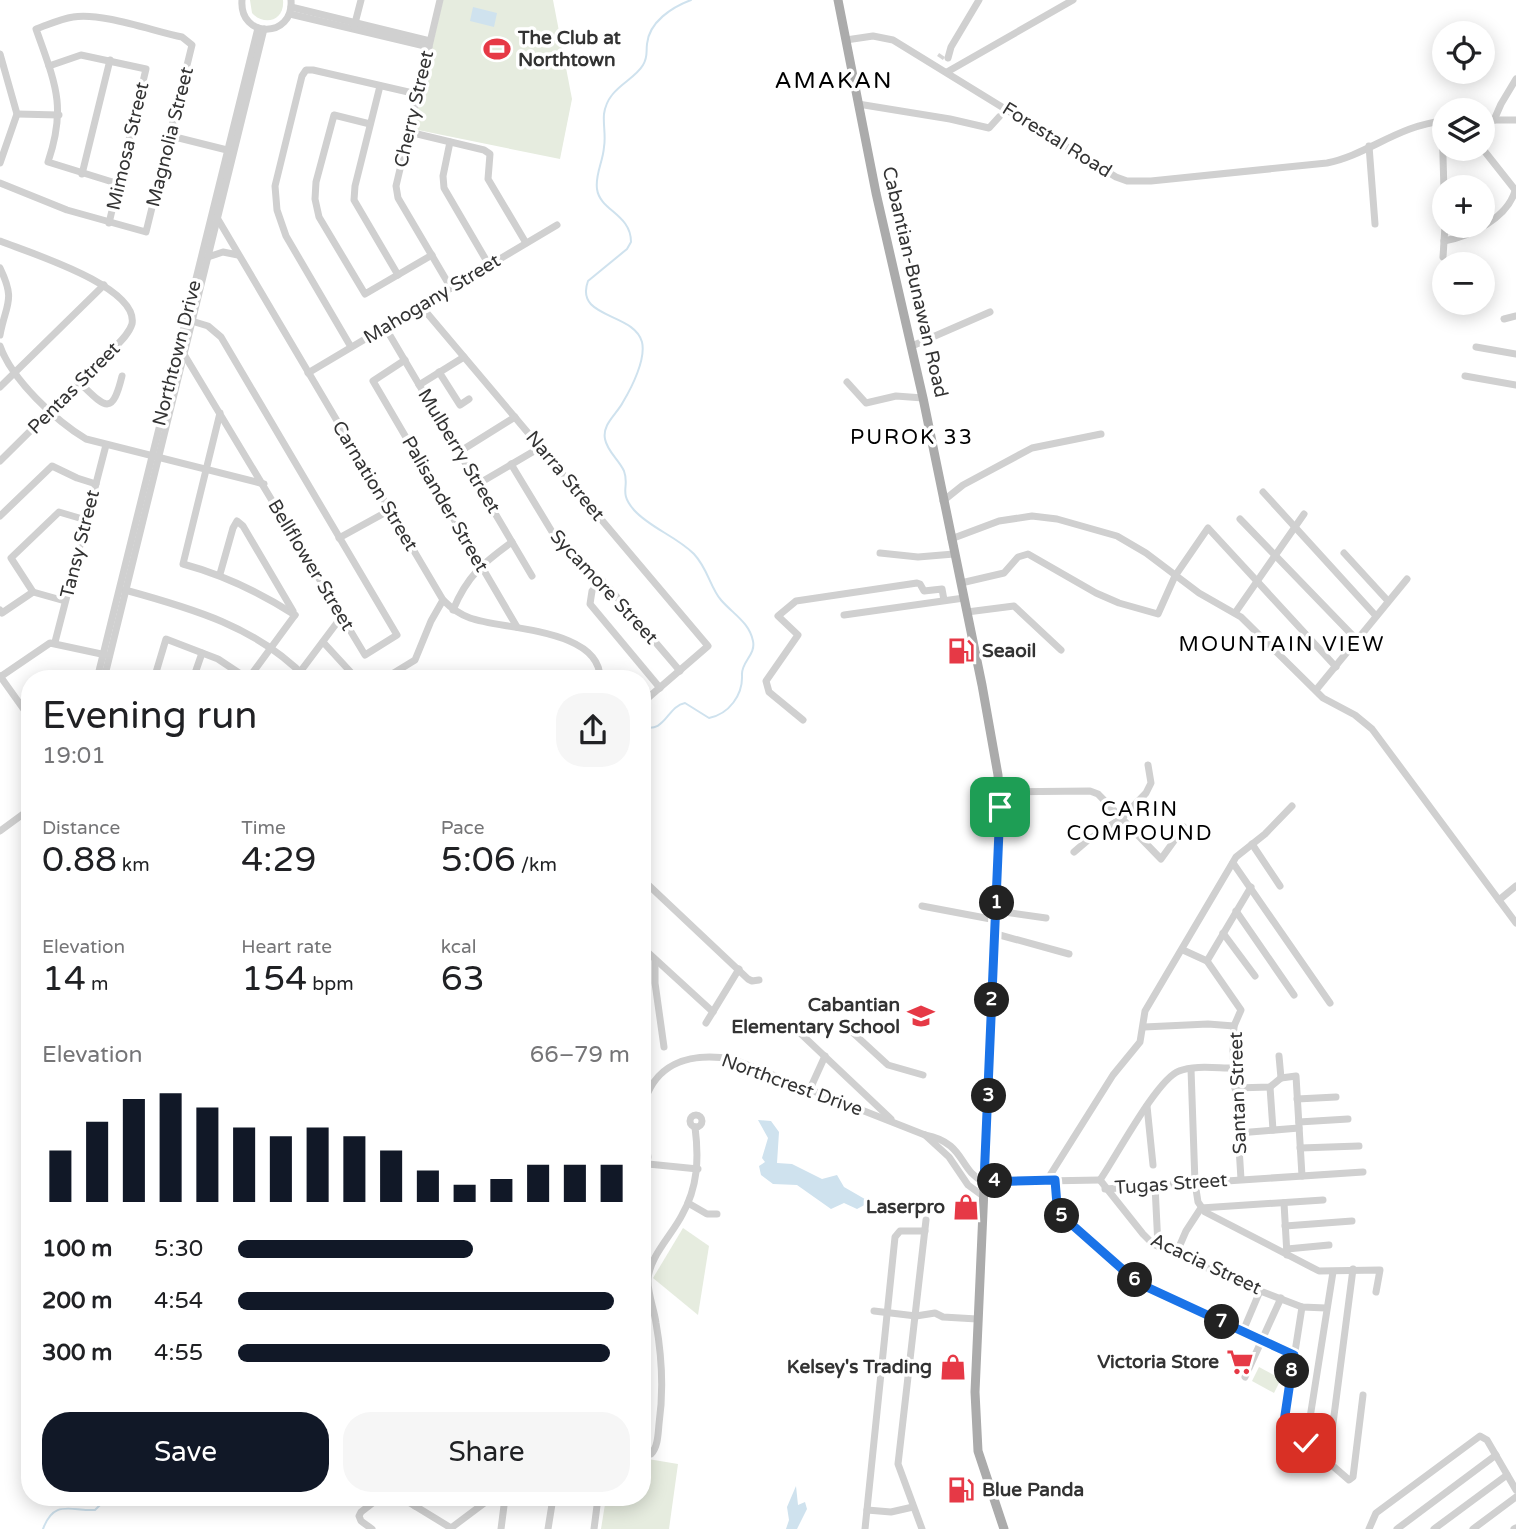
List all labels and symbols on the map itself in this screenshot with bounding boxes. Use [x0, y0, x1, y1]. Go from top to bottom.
place label: The Club at Northtown [517, 27, 622, 71]
sports icon: The Club at Northtown [482, 34, 512, 64]
street label: Cherry Street [390, 48, 438, 170]
street label: Magnolia Street [142, 65, 198, 209]
district label: AMAKAN [774, 67, 894, 95]
street label: Mimosa Street [103, 80, 153, 212]
street label: Forestal Road [998, 98, 1116, 182]
street label: Cabantian-Bunawan Road [878, 164, 952, 400]
street label: Mahogany Street [360, 249, 504, 349]
street label: Northtown Drive [148, 278, 206, 428]
street label: Pentas Street [23, 337, 125, 439]
street label: Mulberry Street [413, 385, 505, 517]
street label: Carnation Street [328, 417, 422, 555]
district label: PUROK 33 [850, 425, 974, 450]
street label: Narra Street [521, 427, 609, 525]
street label: Palisander Street [397, 432, 493, 576]
street label: Tansy Street [56, 488, 104, 600]
street label: Bellflower Street [263, 495, 359, 635]
street label: Sycamore Street [545, 525, 663, 649]
district label: MOUNTAIN VIEW [1179, 632, 1385, 657]
fuel station icon: Seaoil [946, 636, 976, 666]
place label: Seaoil [982, 640, 1036, 662]
pin [970, 777, 1030, 837]
district label: CARIN COMPOUND [1066, 797, 1214, 846]
pin: 1 [979, 886, 1014, 920]
pin: 2 [974, 982, 1010, 1018]
place label: Cabantian Elementary School [731, 994, 900, 1039]
school or university icon: Cabantian Elementary School [906, 1001, 936, 1031]
street label: Santan Street [1225, 1031, 1251, 1155]
street label: Northcrest Drive [718, 1049, 866, 1121]
pin: 3 [972, 1078, 1006, 1114]
pin: 4 [978, 1164, 1012, 1198]
street label: Tugas Street [1114, 1169, 1228, 1199]
shop icon: Laserpro [951, 1192, 981, 1222]
place label: Laserpro [866, 1196, 945, 1219]
pin: 5 [1044, 1198, 1080, 1234]
street label: Acacia Street [1147, 1229, 1265, 1299]
pin: 6 [1118, 1262, 1152, 1298]
pin: 7 [1204, 1304, 1240, 1340]
supermarket icon: Victoria Store [1225, 1347, 1255, 1377]
place label: Victoria Store [1097, 1351, 1219, 1373]
shop icon: Kelsey's Trading [938, 1352, 968, 1382]
pin: 8 [1274, 1354, 1310, 1388]
place label: Kelsey's Trading [787, 1356, 932, 1379]
pin [1276, 1413, 1336, 1473]
fuel station icon: Blue Panda [946, 1475, 976, 1505]
place label: Blue Panda [982, 1479, 1084, 1501]

